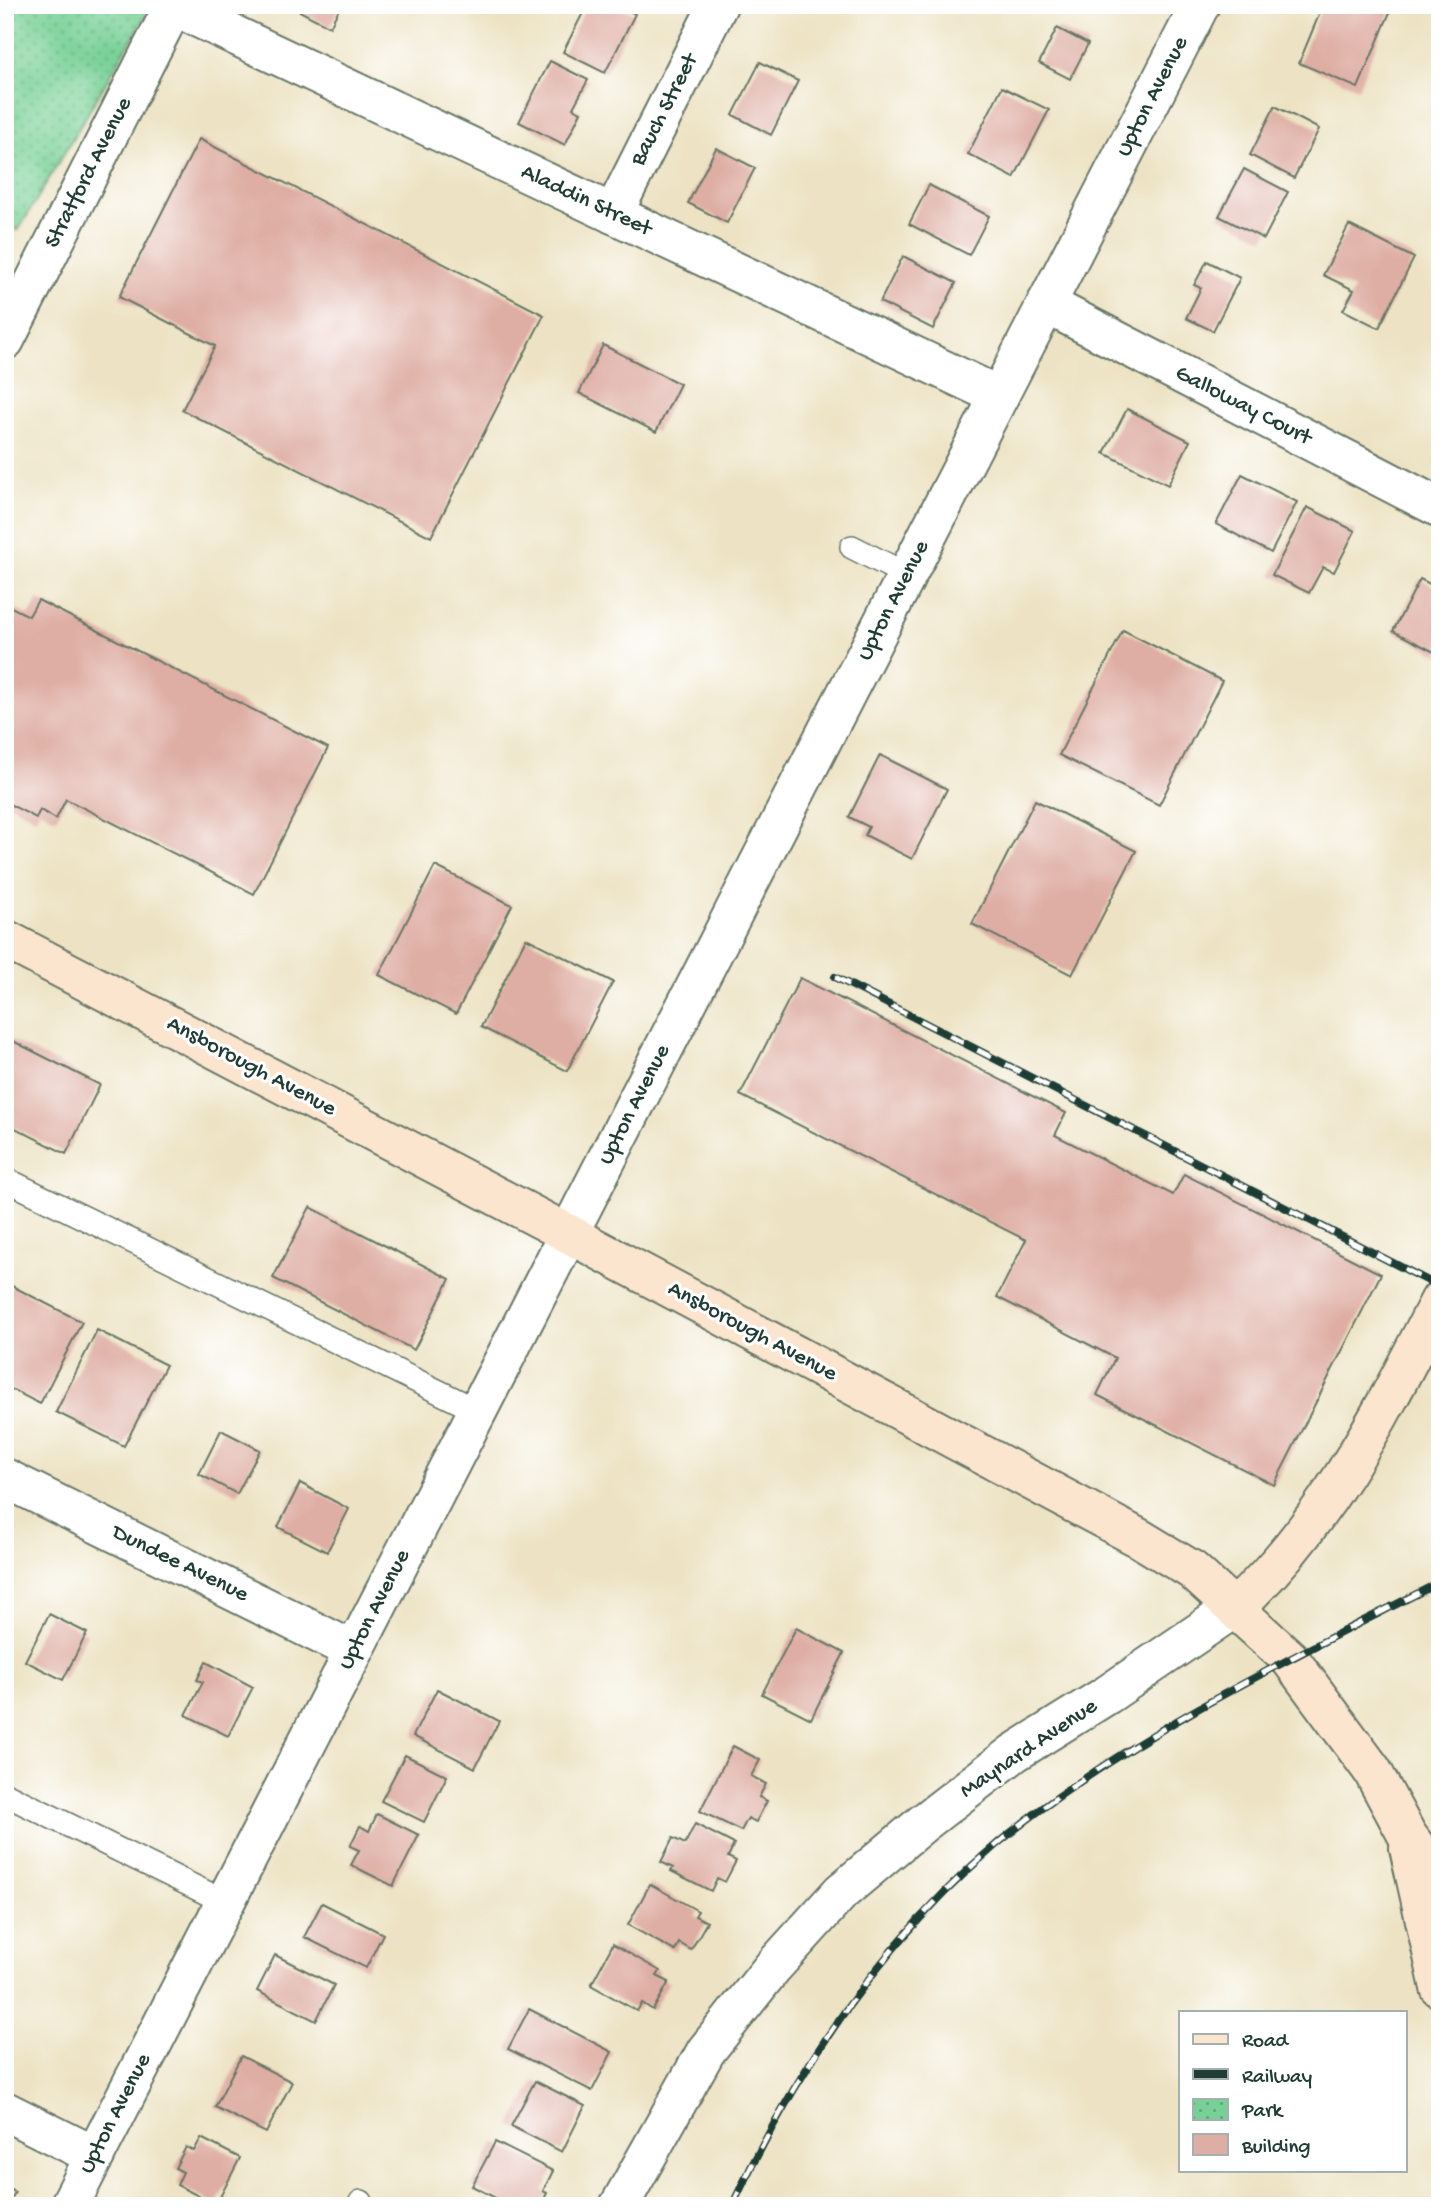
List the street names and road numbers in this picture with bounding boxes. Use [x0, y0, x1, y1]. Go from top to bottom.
street label: Upton Avenue [1111, 31, 1195, 162]
street label: Bauch Street [625, 48, 706, 171]
street label: Stratford Avenue [39, 92, 139, 253]
street label: Aladdin Street [516, 159, 657, 244]
street label: Galloway Court [1170, 360, 1317, 453]
street label: Upton Avenue [852, 535, 936, 666]
street label: Ansborough Avenue [162, 1011, 341, 1124]
street label: Upton Avenue [593, 1039, 677, 1170]
street label: Ansborough Avenue [663, 1276, 842, 1389]
street label: Dundee Avenue [106, 1518, 254, 1609]
street label: Upton Avenue [333, 1544, 417, 1675]
street label: Maynard Avenue [955, 1692, 1104, 1805]
street label: Upton Avenue [74, 2048, 158, 2179]

